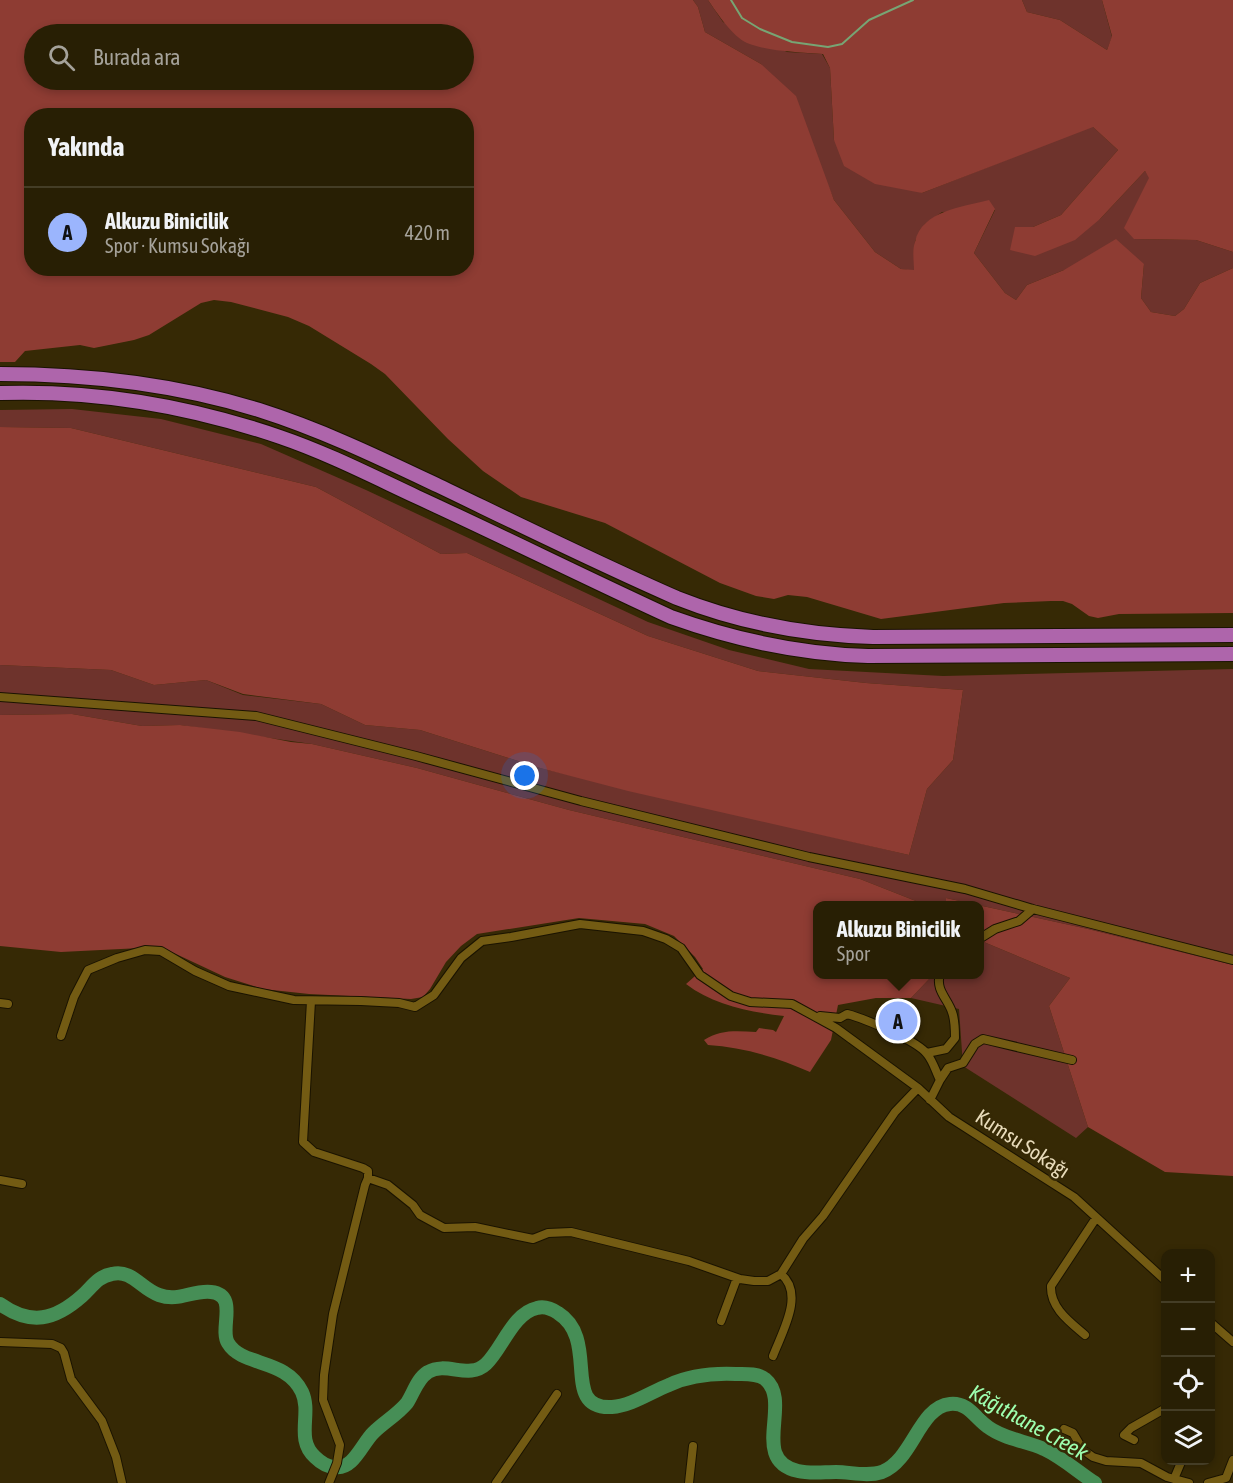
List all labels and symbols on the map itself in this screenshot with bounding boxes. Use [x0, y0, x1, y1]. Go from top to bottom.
your location [510, 761, 539, 790]
pin: A [878, 998, 918, 1044]
street label: Kumsu Sokağı [971, 1104, 1075, 1182]
water label: Kâğıthane Creek [965, 1379, 1093, 1465]

